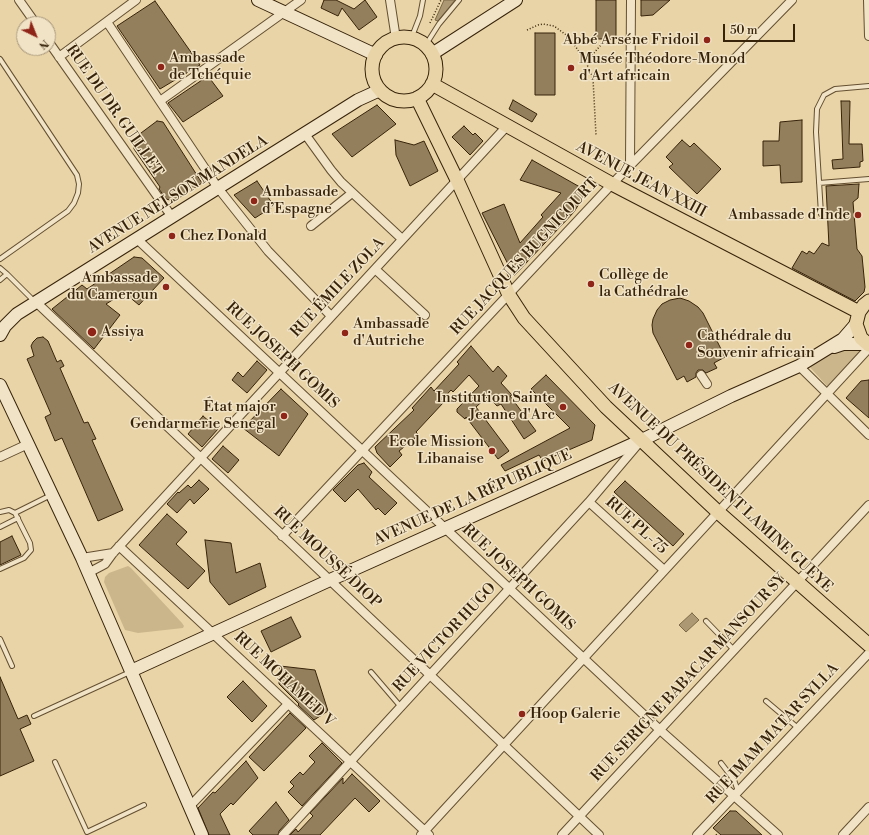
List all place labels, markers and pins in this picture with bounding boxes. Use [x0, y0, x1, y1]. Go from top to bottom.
place label: Abbé Arséne Fridoil [563, 31, 699, 49]
marker: Abbé Arséne Fridoil [702, 35, 712, 45]
place label: Ambassade de Tchéquie [169, 49, 252, 84]
place label: Musée Théodore-Monod d'Art africain [579, 50, 745, 85]
marker: Ambassade de Tchéquie [156, 62, 166, 72]
marker: Musée Théodore-Monod d'Art africain [566, 63, 576, 73]
place label: Ambassade d’Espagne [262, 183, 338, 218]
marker: Ambassade d’Espagne [249, 196, 259, 206]
place label: Ambassade d'Inde [728, 206, 850, 224]
marker: Ambassade d'Inde [853, 210, 863, 220]
place label: Chez Donald [180, 227, 267, 245]
marker: Chez Donald [167, 231, 177, 241]
place label: Collège de la Cathédrale [599, 266, 689, 301]
place label: Ambassade du Cameroun [67, 269, 158, 304]
marker: Collège de la Cathédrale [586, 279, 596, 289]
marker: Ambassade du Cameroun [161, 282, 171, 292]
place label: Ambassade d'Autriche [353, 315, 429, 350]
place label: Assiya [101, 323, 144, 341]
marker: Assiya [86, 326, 98, 338]
place label: Cathédrale du Souvenir africain [697, 327, 815, 362]
marker: Ambassade d'Autriche [340, 328, 350, 338]
marker: Cathédrale du Souvenir africain [684, 340, 694, 350]
place label: Institution Sainte Jeanne d'Arc [436, 389, 555, 424]
place label: État major Gendarmerie Senegal [130, 398, 276, 433]
marker: Institution Sainte Jeanne d'Arc [558, 402, 568, 412]
marker: État major Gendarmerie Senegal [279, 411, 289, 421]
place label: Ecole Mission Libanaise [389, 433, 484, 468]
marker: Ecole Mission Libanaise [487, 446, 497, 456]
place label: Hoop Galerie [530, 705, 621, 723]
marker: Hoop Galerie [517, 709, 527, 719]

